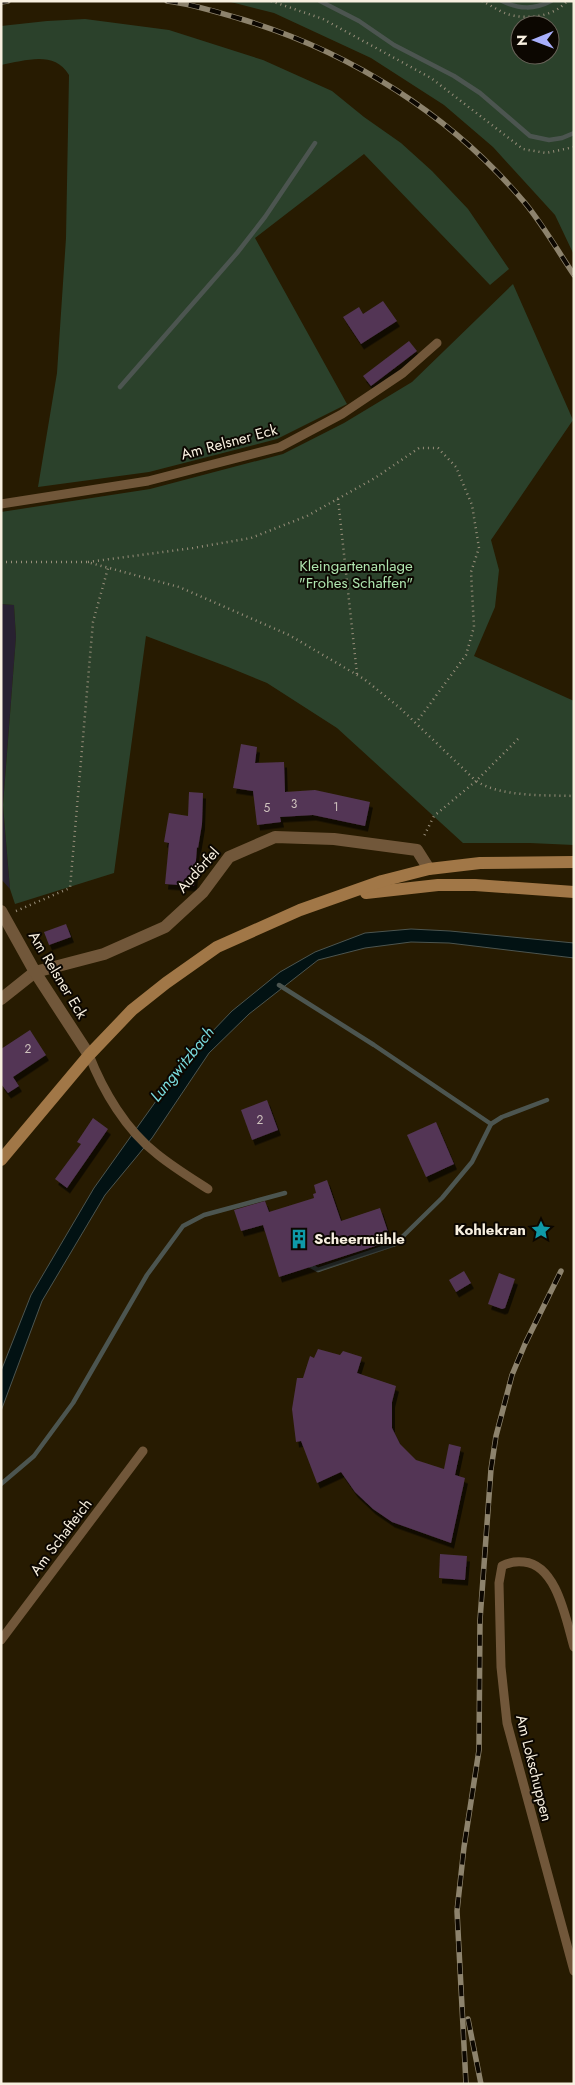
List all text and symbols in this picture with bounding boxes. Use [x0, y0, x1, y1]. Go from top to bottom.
north arrow [510, 15, 560, 65]
text: N [512, 34, 532, 46]
street label: Am Relsner Eck [178, 418, 280, 465]
park label: Kleingartenanlage "Frohes Schaffen" [299, 555, 413, 594]
house number: 3 [291, 795, 298, 813]
house number: 1 [333, 798, 339, 816]
house number: 5 [264, 799, 271, 817]
street label: Audörfel [171, 842, 225, 898]
street label: Am Relsner Eck [23, 927, 93, 1023]
water label: Lungwitzbach [145, 1022, 219, 1106]
house number: 2 [25, 1040, 32, 1058]
house number: 2 [257, 1111, 264, 1129]
place label: Kohlekran [454, 1219, 526, 1241]
place icon: Kohlekran [530, 1219, 552, 1241]
building icon: Scheermühle [288, 1228, 310, 1250]
place label: Scheermühle [314, 1228, 405, 1250]
street label: Am Schafteich [25, 1494, 97, 1580]
street label: Am Lokschuppen [510, 1712, 558, 1824]

